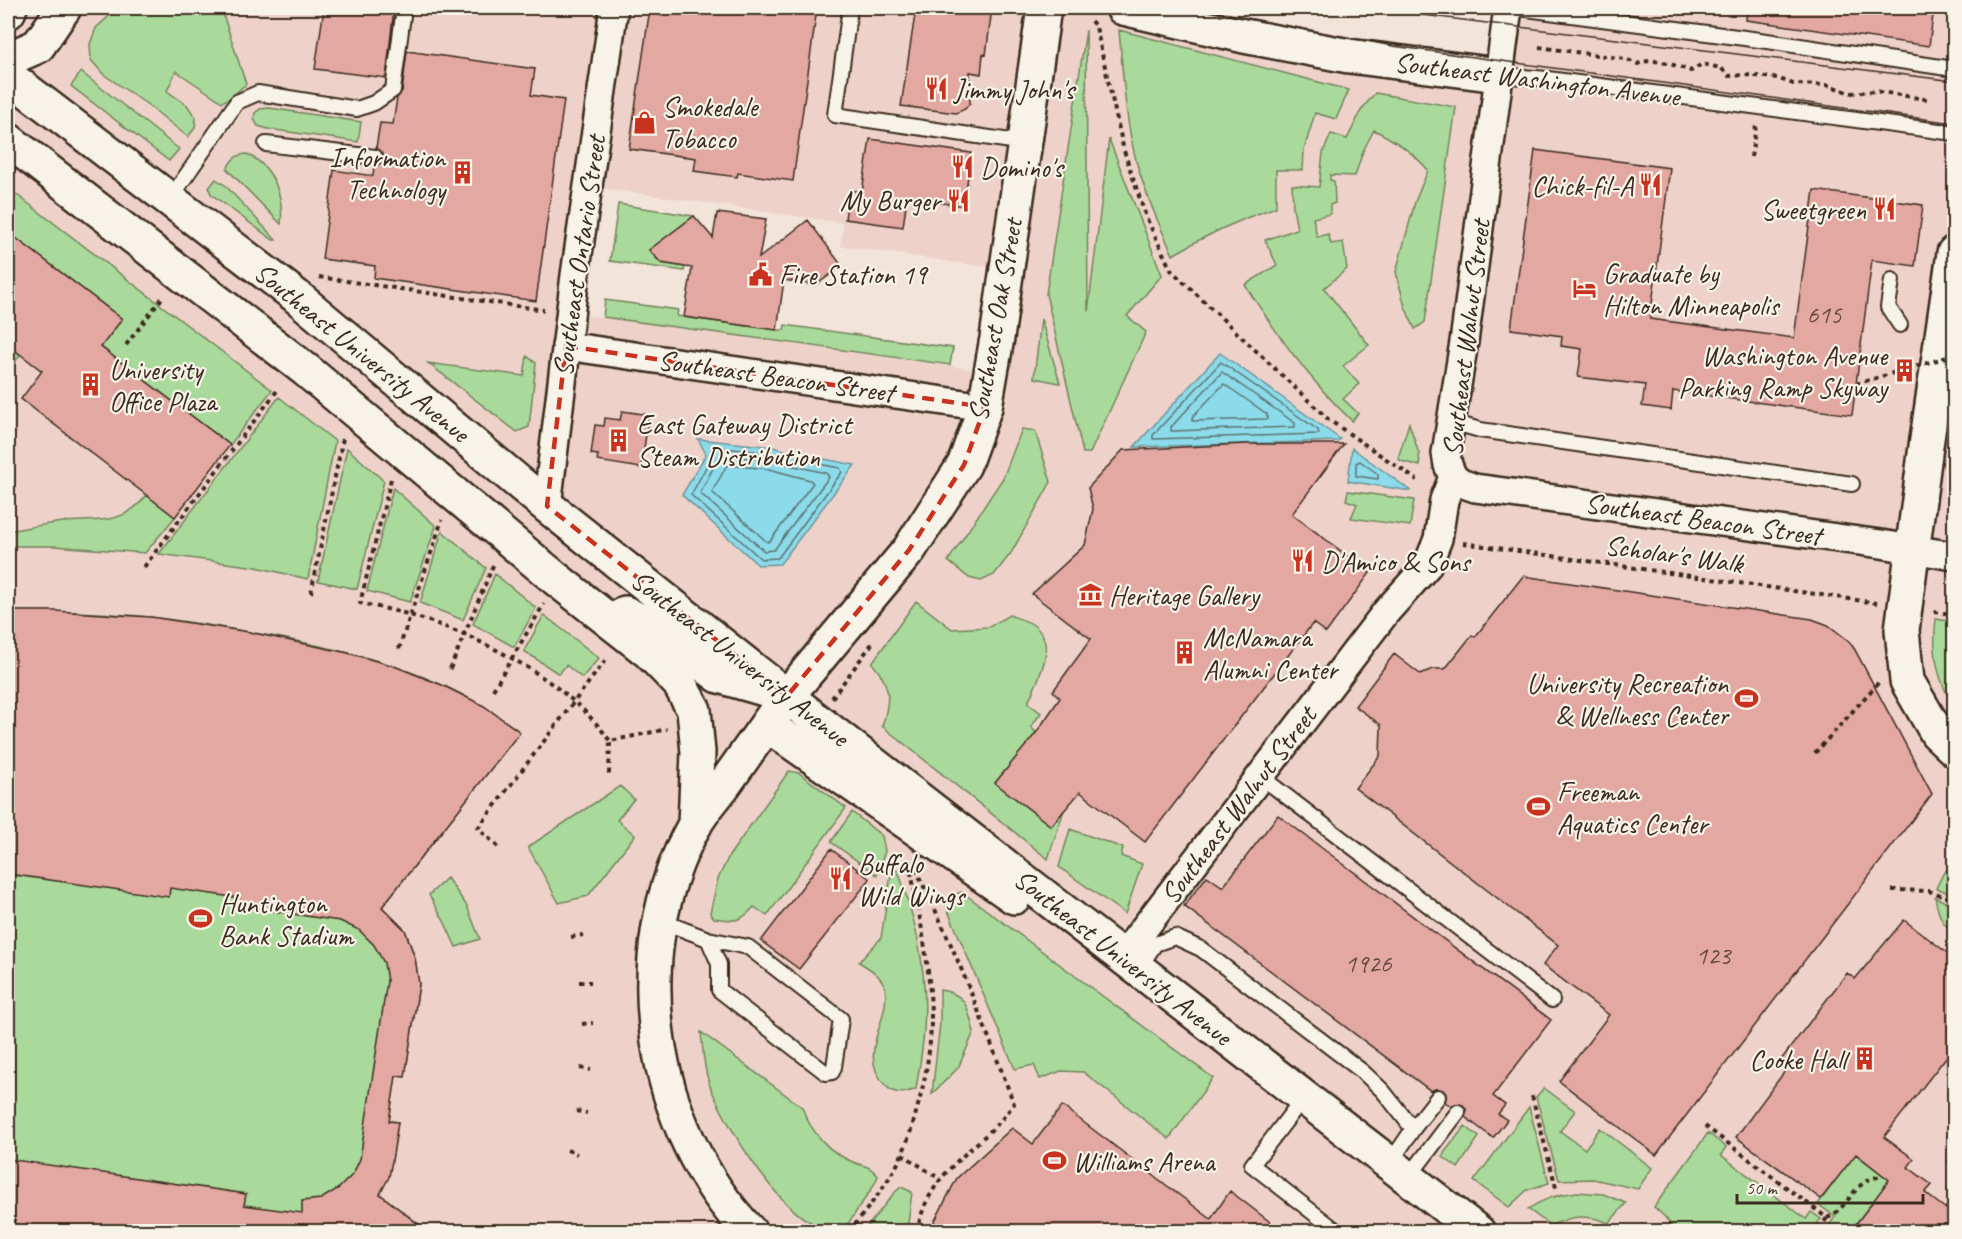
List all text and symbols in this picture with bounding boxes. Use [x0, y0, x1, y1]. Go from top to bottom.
street label: Southeast Washington Avenue [1392, 44, 1683, 114]
place label: Jimmy John's [952, 72, 1077, 107]
restaurant icon: Jimmy John's [923, 76, 949, 102]
place label: Smokedale Tobacco [662, 89, 759, 156]
shop icon: Smokedale Tobacco [631, 109, 657, 135]
street label: Southeast Ontario Street [545, 131, 614, 379]
place label: Information Technology [329, 140, 447, 207]
place label: Domino's [980, 150, 1065, 185]
restaurant icon: Domino's [949, 154, 975, 180]
building icon: Information Technology [450, 160, 476, 186]
place label: Chick-fil-A [1532, 168, 1635, 203]
restaurant icon: Chick-fil-A [1638, 172, 1664, 198]
place label: My Burger [840, 183, 943, 218]
restaurant icon: My Burger [945, 187, 971, 213]
place label: Sweetgreen [1760, 192, 1866, 227]
restaurant icon: Sweetgreen [1871, 196, 1897, 222]
street label: Southeast Oak Street [960, 213, 1031, 424]
street label: Southeast Walnut Street [1434, 215, 1498, 458]
street label: Southeast University Avenue [247, 254, 478, 451]
place label: Graduate by Hilton Minneapolis [1603, 256, 1781, 323]
place label: Fire Station 19 [779, 257, 929, 292]
public building icon: Fire Station 19 [748, 261, 774, 287]
hotel icon: Graduate by Hilton Minneapolis [1572, 276, 1598, 302]
house number: 615 [1806, 298, 1843, 331]
place label: Washington Avenue Parking Ramp Skyway [1678, 338, 1889, 405]
street label: Southeast Beacon Street [656, 342, 900, 410]
place label: University Office Plaza [109, 352, 219, 419]
building icon: Washington Avenue Parking Ramp Skyway [1892, 358, 1918, 384]
building icon: University Office Plaza [78, 372, 104, 398]
place label: East Gateway District Steam Distribution [637, 407, 854, 474]
building icon: East Gateway District Steam Distribution [606, 427, 632, 453]
street label: Southeast Beacon Street [1583, 485, 1827, 553]
street label: Scholar's Walk [1603, 527, 1747, 581]
place label: D'Amico & Sons [1321, 544, 1472, 579]
restaurant icon: D'Amico & Sons [1290, 548, 1316, 574]
street label: Southeast University Avenue [624, 562, 858, 755]
place label: Heritage Gallery [1109, 578, 1261, 613]
museum icon: Heritage Gallery [1078, 582, 1104, 608]
place label: McNamara Alumni Center [1203, 620, 1339, 687]
building icon: McNamara Alumni Center [1172, 640, 1198, 666]
place label: University Recreation & Wellness Center [1526, 666, 1730, 733]
sports icon: University Recreation & Wellness Center [1733, 686, 1759, 712]
street label: Southeast Walnut Street [1152, 697, 1325, 911]
place label: Freeman Aquatics Center [1557, 774, 1710, 841]
sports icon: Freeman Aquatics Center [1526, 794, 1552, 820]
place label: Buffalo Wild Wings [858, 846, 967, 913]
street label: Southeast University Avenue [1007, 861, 1241, 1054]
restaurant icon: Buffalo Wild Wings [827, 866, 853, 892]
place label: Huntington Bank Stadium [219, 886, 355, 953]
sports icon: Huntington Bank Stadium [188, 906, 214, 932]
house number: 123 [1695, 939, 1733, 972]
house number: 1926 [1345, 947, 1393, 980]
place label: Cooke Hall [1749, 1042, 1851, 1077]
building icon: Cooke Hall [1851, 1046, 1877, 1072]
place label: Williams Arena [1073, 1144, 1216, 1179]
sports icon: Williams Arena [1042, 1148, 1068, 1174]
scale bar [1737, 1167, 1923, 1205]
text: 50 m [1746, 1177, 1779, 1199]

